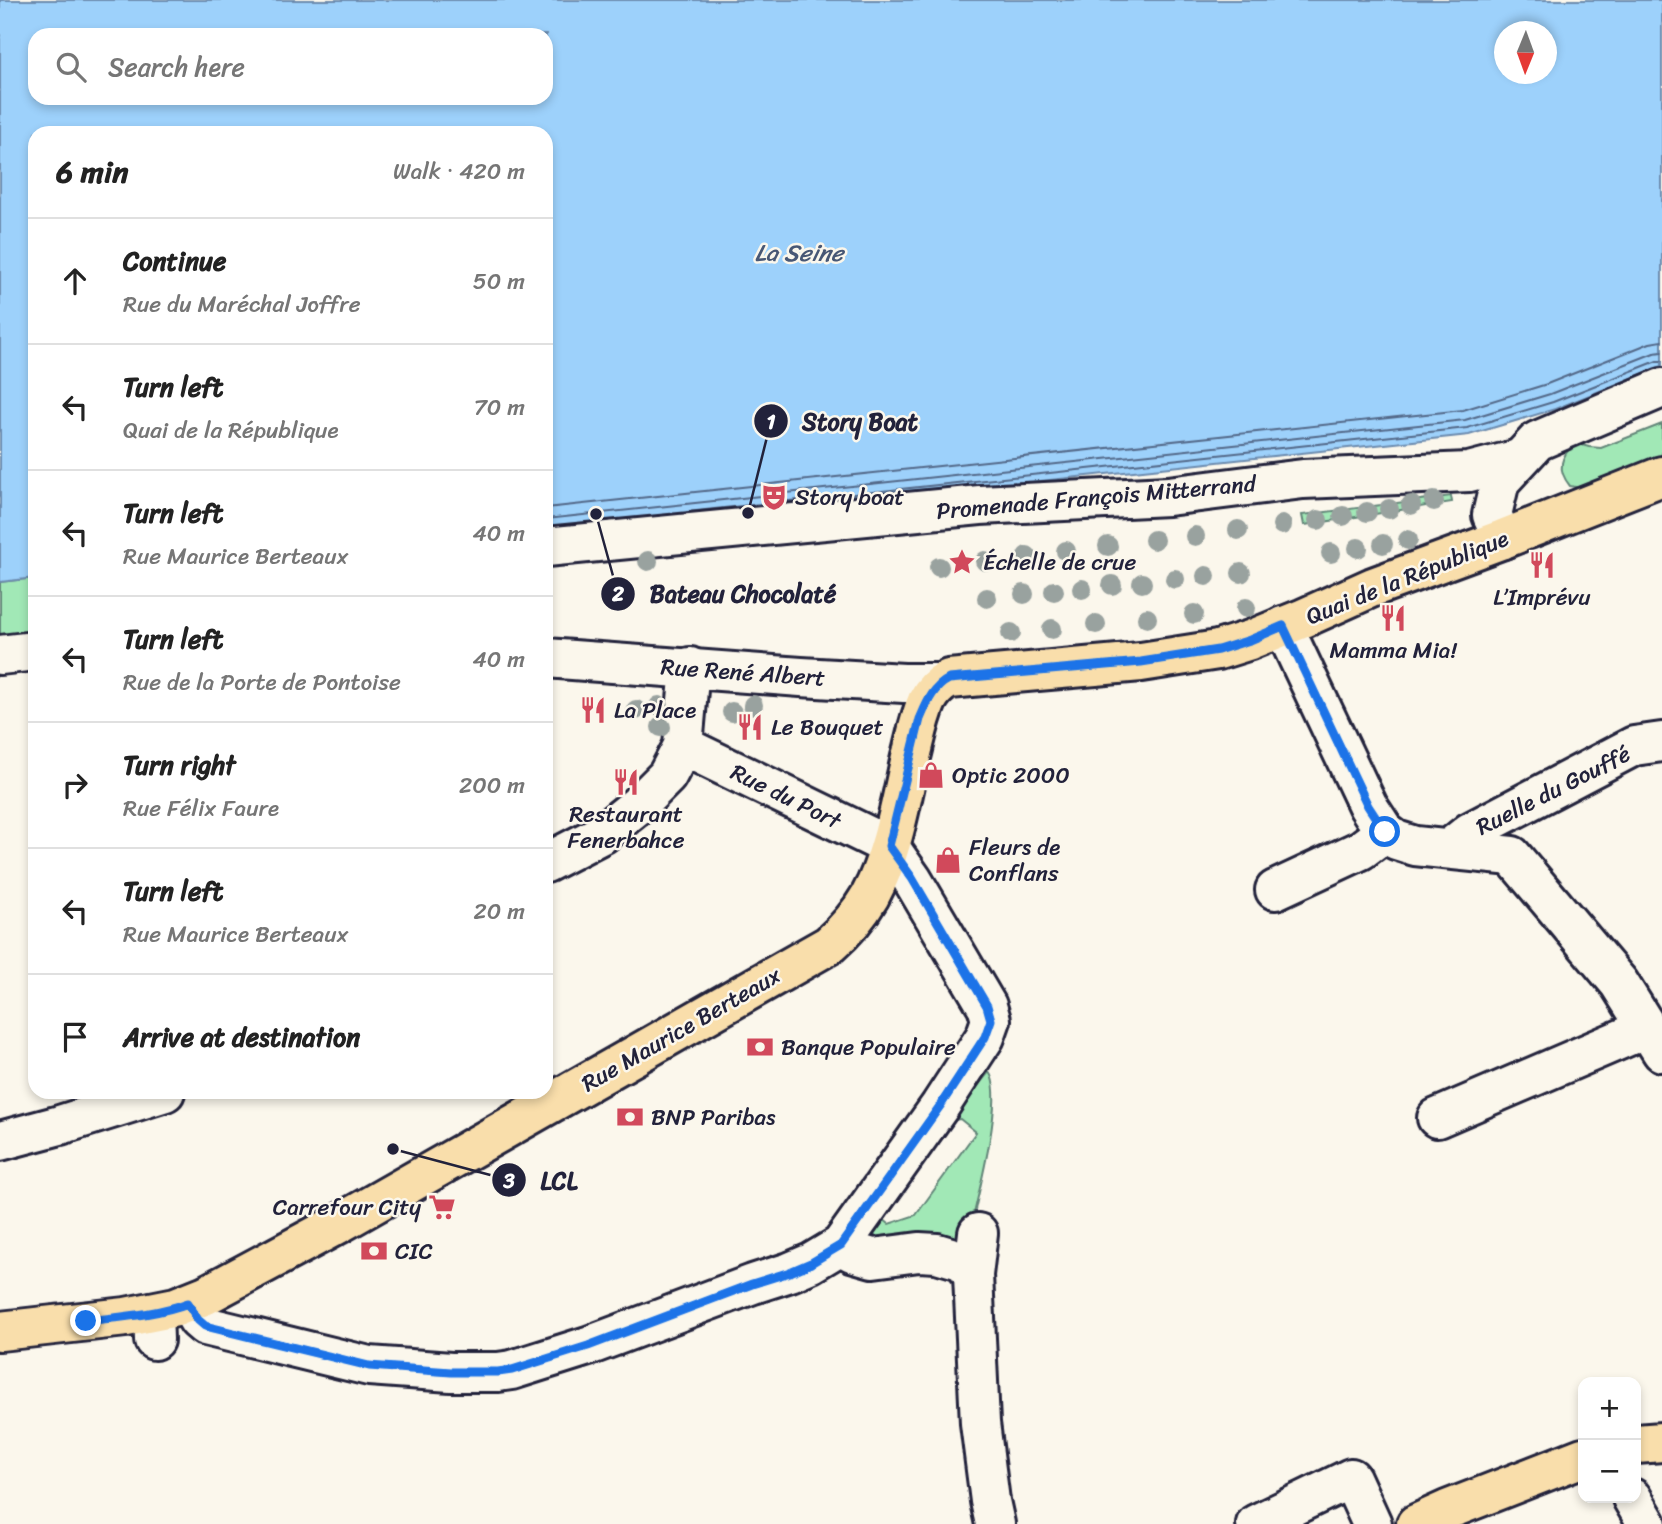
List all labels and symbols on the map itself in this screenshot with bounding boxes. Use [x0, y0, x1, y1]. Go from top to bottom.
north arrow [1494, 21, 1557, 84]
water label: La Seine [755, 232, 846, 274]
callout: Story Boat [753, 399, 932, 444]
text: Story Boat [801, 401, 919, 443]
text: 1 [766, 403, 776, 441]
street label: Promenade François Mitterrand [935, 463, 1259, 532]
place label: Story boat [795, 477, 904, 518]
theatre icon: Story boat [759, 482, 789, 512]
street label: Quai de la République [1300, 518, 1515, 637]
place label: Échelle de crue [983, 542, 1136, 583]
place icon: Échelle de crue [947, 547, 977, 577]
restaurant icon: L’Imprévu [1527, 550, 1557, 580]
callout: Bateau Chocolaté [601, 571, 851, 616]
text: Bateau Chocolaté [650, 573, 837, 615]
text: 2 [611, 575, 624, 613]
place label: L’Imprévu [1493, 577, 1591, 618]
restaurant icon: Mamma Mia! [1378, 603, 1408, 633]
place label: Mamma Mia! [1330, 630, 1458, 671]
street label: Rue René Albert [659, 646, 826, 699]
place label: La Place [614, 690, 696, 731]
restaurant icon: La Place [578, 695, 608, 725]
place label: Le Bouquet [771, 707, 884, 748]
restaurant icon: Le Bouquet [735, 712, 765, 742]
street label: Ruelle du Gouffé [1469, 734, 1638, 847]
street label: Rue du Port [723, 752, 850, 842]
place label: Optic 2000 [952, 755, 1070, 796]
shop icon: Optic 2000 [916, 760, 946, 790]
restaurant icon: Restaurant Fenerbahce [611, 767, 641, 797]
place label: Restaurant Fenerbahce [567, 794, 685, 861]
route start [1369, 816, 1400, 847]
place label: Fleurs de Conflans [969, 827, 1060, 894]
shop icon: Fleurs de Conflans [933, 845, 963, 875]
street label: Rue Maurice Berteaux [573, 955, 789, 1103]
place label: Banque Populaire [781, 1027, 956, 1068]
bank icon: Banque Populaire [745, 1032, 775, 1062]
place label: BNP Paribas [651, 1097, 776, 1138]
bank icon: BNP Paribas [615, 1102, 645, 1132]
callout: LCL [492, 1158, 592, 1203]
text: LCL [540, 1160, 578, 1202]
text: 3 [502, 1162, 515, 1200]
place label: Carrefour City [273, 1187, 421, 1228]
supermarket icon: Carrefour City [427, 1192, 457, 1222]
place label: CIC [395, 1231, 433, 1272]
bank icon: CIC [359, 1236, 389, 1266]
route end [70, 1305, 101, 1336]

